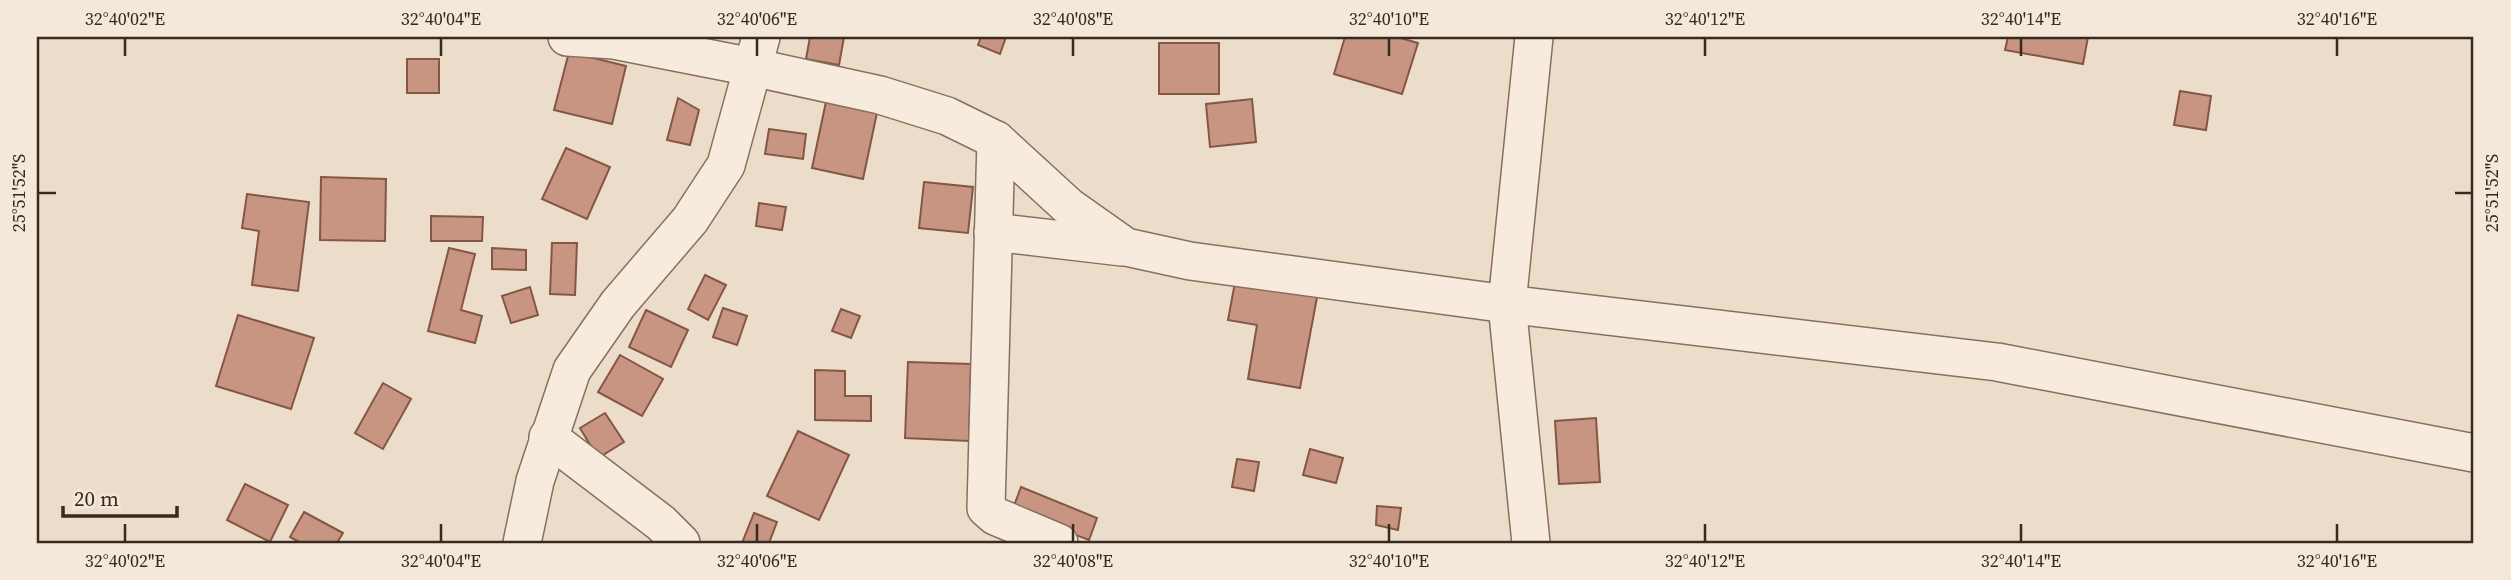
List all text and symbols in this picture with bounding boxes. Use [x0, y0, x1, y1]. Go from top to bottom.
text: 32°40'02"E [85, 6, 165, 31]
text: 32°40'04"E [401, 6, 481, 31]
text: 32°40'06"E [717, 6, 797, 31]
text: 32°40'08"E [1033, 6, 1113, 31]
text: 32°40'10"E [1349, 6, 1429, 31]
text: 32°40'12"E [1665, 6, 1745, 31]
text: 32°40'14"E [1981, 6, 2061, 31]
text: 32°40'16"E [2297, 6, 2377, 31]
text: 25°51'52"S [6, 154, 31, 232]
text: 25°51'52"S [2479, 154, 2504, 232]
scale bar [63, 475, 177, 519]
text: 20 m [74, 484, 119, 513]
text: 32°40'02"E [85, 548, 165, 573]
text: 32°40'04"E [401, 548, 481, 573]
text: 32°40'06"E [717, 548, 797, 573]
text: 32°40'08"E [1033, 548, 1113, 573]
text: 32°40'10"E [1349, 548, 1429, 573]
text: 32°40'12"E [1665, 548, 1745, 573]
text: 32°40'14"E [1981, 548, 2061, 573]
text: 32°40'16"E [2297, 548, 2377, 573]

